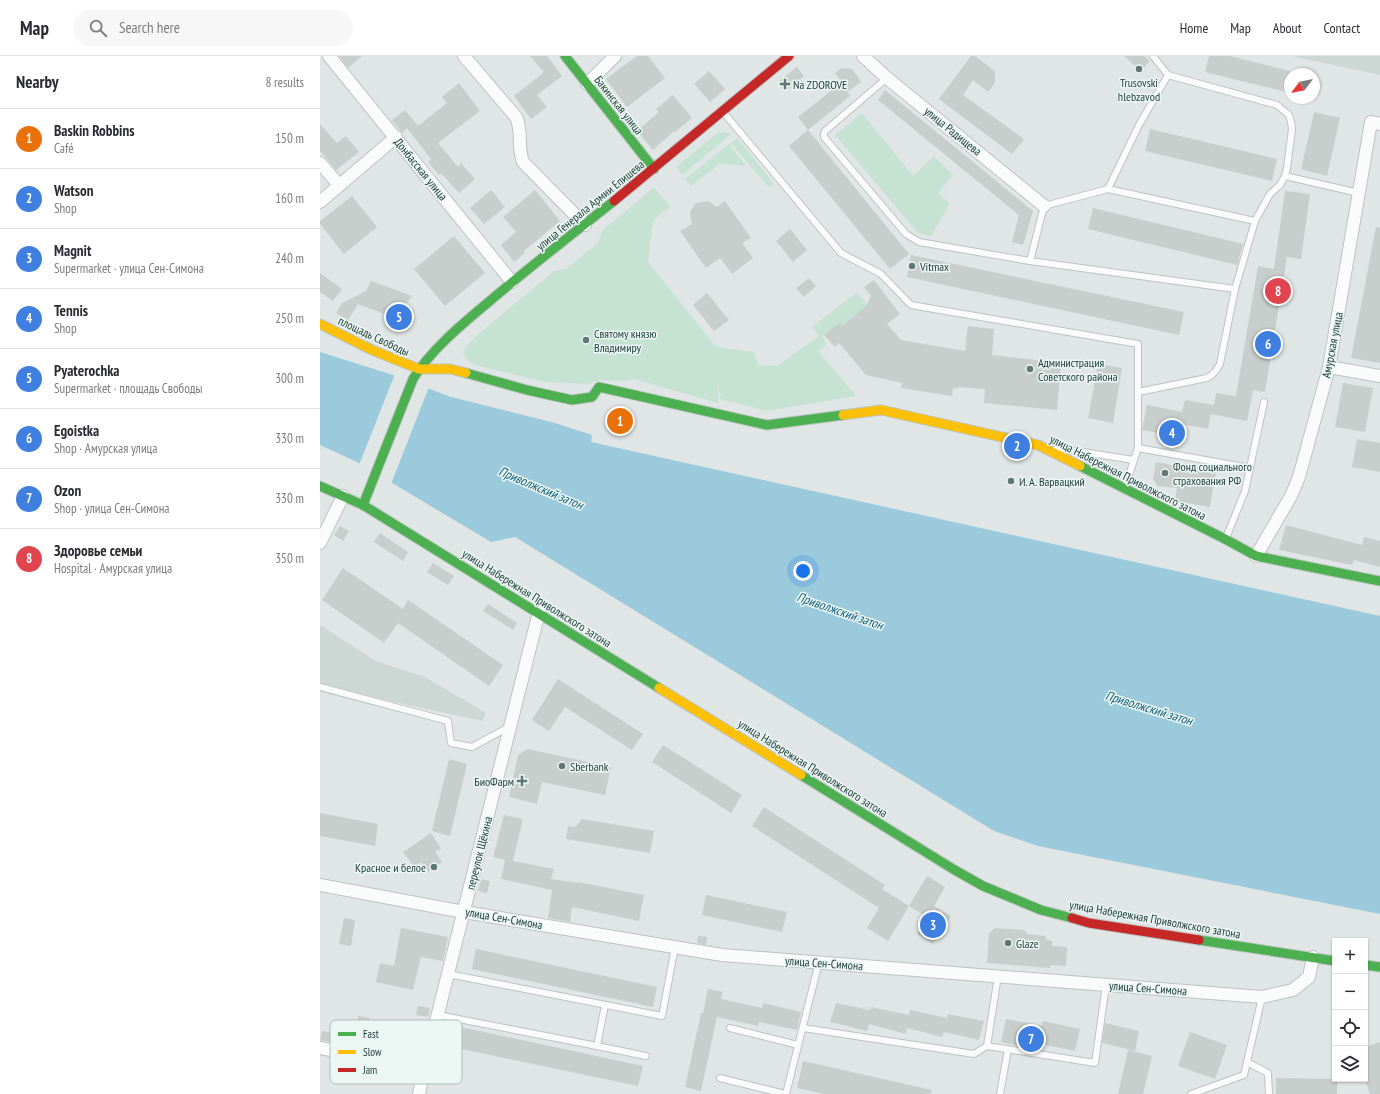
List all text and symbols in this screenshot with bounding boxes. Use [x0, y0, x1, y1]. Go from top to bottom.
search box [73, 10, 353, 46]
text: Map [20, 16, 49, 40]
icon: search [87, 17, 109, 39]
text: Search here [119, 18, 180, 37]
text: Home [1180, 19, 1208, 37]
text: Map [1230, 19, 1251, 37]
text: About [1273, 19, 1302, 37]
text: Contact [1324, 19, 1360, 37]
marker: Trusovski hlebzavod [1134, 64, 1144, 74]
north arrow [1284, 68, 1320, 104]
text: Nearby [16, 71, 59, 93]
street label: Бакинская улица [591, 73, 647, 138]
text: 8 results [265, 74, 304, 91]
place label: Trusovski hlebzavod [1118, 75, 1160, 104]
place label: Na ZDOROVE [793, 77, 847, 92]
marker: Na ZDOROVE [780, 79, 790, 89]
street label: улица Радищева [921, 103, 985, 159]
text: Baskin Robbins [54, 121, 134, 140]
text: 1 [26, 130, 32, 147]
text: 150 m [275, 130, 304, 147]
street label: Донбасская улица [391, 135, 451, 203]
text: Café [54, 140, 74, 157]
street label: улица Генерала Армии Епишева [533, 157, 647, 253]
text: Watson [54, 181, 93, 200]
text: 2 [26, 190, 32, 207]
text: 160 m [275, 190, 304, 207]
text: Shop [54, 200, 77, 217]
text: Magnit [54, 241, 91, 260]
text: 3 [26, 250, 32, 267]
text: 240 m [275, 250, 304, 267]
place label: Vitmax [919, 259, 949, 274]
text: Supermarket · улица Сен-Симона [54, 260, 204, 277]
marker: Vitmax [907, 261, 917, 271]
pin: 8 [1265, 276, 1291, 306]
text: Tennis [54, 301, 88, 320]
pin: 5 [386, 302, 412, 332]
text: 4 [26, 310, 32, 327]
text: 250 m [275, 310, 304, 327]
street label: Амурская улица [1318, 310, 1346, 379]
street label: площадь Свободы [336, 313, 412, 359]
text: Shop [54, 320, 77, 337]
place label: Святому князю Владимиру [594, 326, 657, 355]
pin: 6 [1255, 329, 1281, 359]
marker: Святому князю Владимиру [581, 335, 591, 345]
place label: Администрация Советского района [1038, 355, 1118, 384]
text: Pyaterochka [54, 361, 120, 380]
marker: Администрация Советского района [1025, 364, 1035, 374]
text: 5 [26, 370, 32, 387]
text: 300 m [275, 370, 304, 387]
text: Supermarket · площадь Свободы [54, 380, 203, 397]
pin: 1 [607, 406, 633, 436]
pin: 4 [1159, 418, 1185, 448]
text: Egoistka [54, 421, 99, 440]
text: 6 [26, 430, 32, 447]
text: 330 m [275, 430, 304, 447]
pin: 2 [1004, 431, 1030, 461]
street label: улица Набережная Приволжского затона [1047, 431, 1209, 523]
text: Shop · Амурская улица [54, 440, 158, 457]
place label: Фонд социального страхования РФ [1173, 459, 1252, 488]
water label: Приволжский затон [496, 463, 587, 514]
marker: Фонд социального страхования РФ [1160, 468, 1170, 478]
place label: И. А. Варвацкий [1019, 474, 1085, 489]
marker: И. А. Варвацкий [1006, 476, 1016, 486]
text: Ozon [54, 481, 81, 500]
text: 7 [26, 490, 32, 507]
text: 330 m [275, 490, 304, 507]
text: Shop · улица Сен-Симона [54, 500, 170, 517]
text: Здоровье семьи [54, 541, 142, 560]
street label: улица Набережная Приволжского затона [460, 546, 615, 650]
text: 8 [26, 550, 32, 567]
text: 350 m [275, 550, 304, 567]
text: Hospital · Амурская улица [54, 560, 172, 577]
your location [793, 561, 813, 581]
water label: Приволжский затон [795, 588, 887, 634]
water label: Приволжский затон [1103, 687, 1196, 730]
street label: улица Набережная Приволжского затона [736, 716, 891, 820]
place label: Sberbank [570, 759, 609, 774]
marker: Sberbank [557, 761, 567, 771]
place label: БиоФарм [474, 774, 514, 789]
marker: БиоФарм [517, 776, 527, 786]
street label: переулок Щёкина [463, 814, 495, 891]
place label: Красное и белое [355, 860, 426, 875]
marker: Красное и белое [429, 862, 439, 872]
street label: улица Набережная Приволжского затона [1068, 897, 1242, 941]
street label: улица Сен-Симона [464, 904, 544, 932]
pin: 3 [920, 910, 946, 940]
place label: Glaze [1016, 936, 1039, 951]
marker: Glaze [1003, 938, 1013, 948]
map controls [1332, 938, 1368, 1082]
button: + [1332, 938, 1368, 974]
street label: улица Сен-Симона [784, 953, 864, 973]
button: − [1332, 974, 1368, 1010]
street label: улица Сен-Симона [1108, 978, 1188, 998]
button: locate [1332, 1010, 1368, 1046]
legend [330, 1020, 462, 1084]
pin: 7 [1018, 1024, 1044, 1054]
text: Fast [363, 1027, 379, 1041]
text: Slow [363, 1045, 382, 1059]
button: layers [1332, 1046, 1368, 1082]
text: Jam [362, 1063, 377, 1077]

